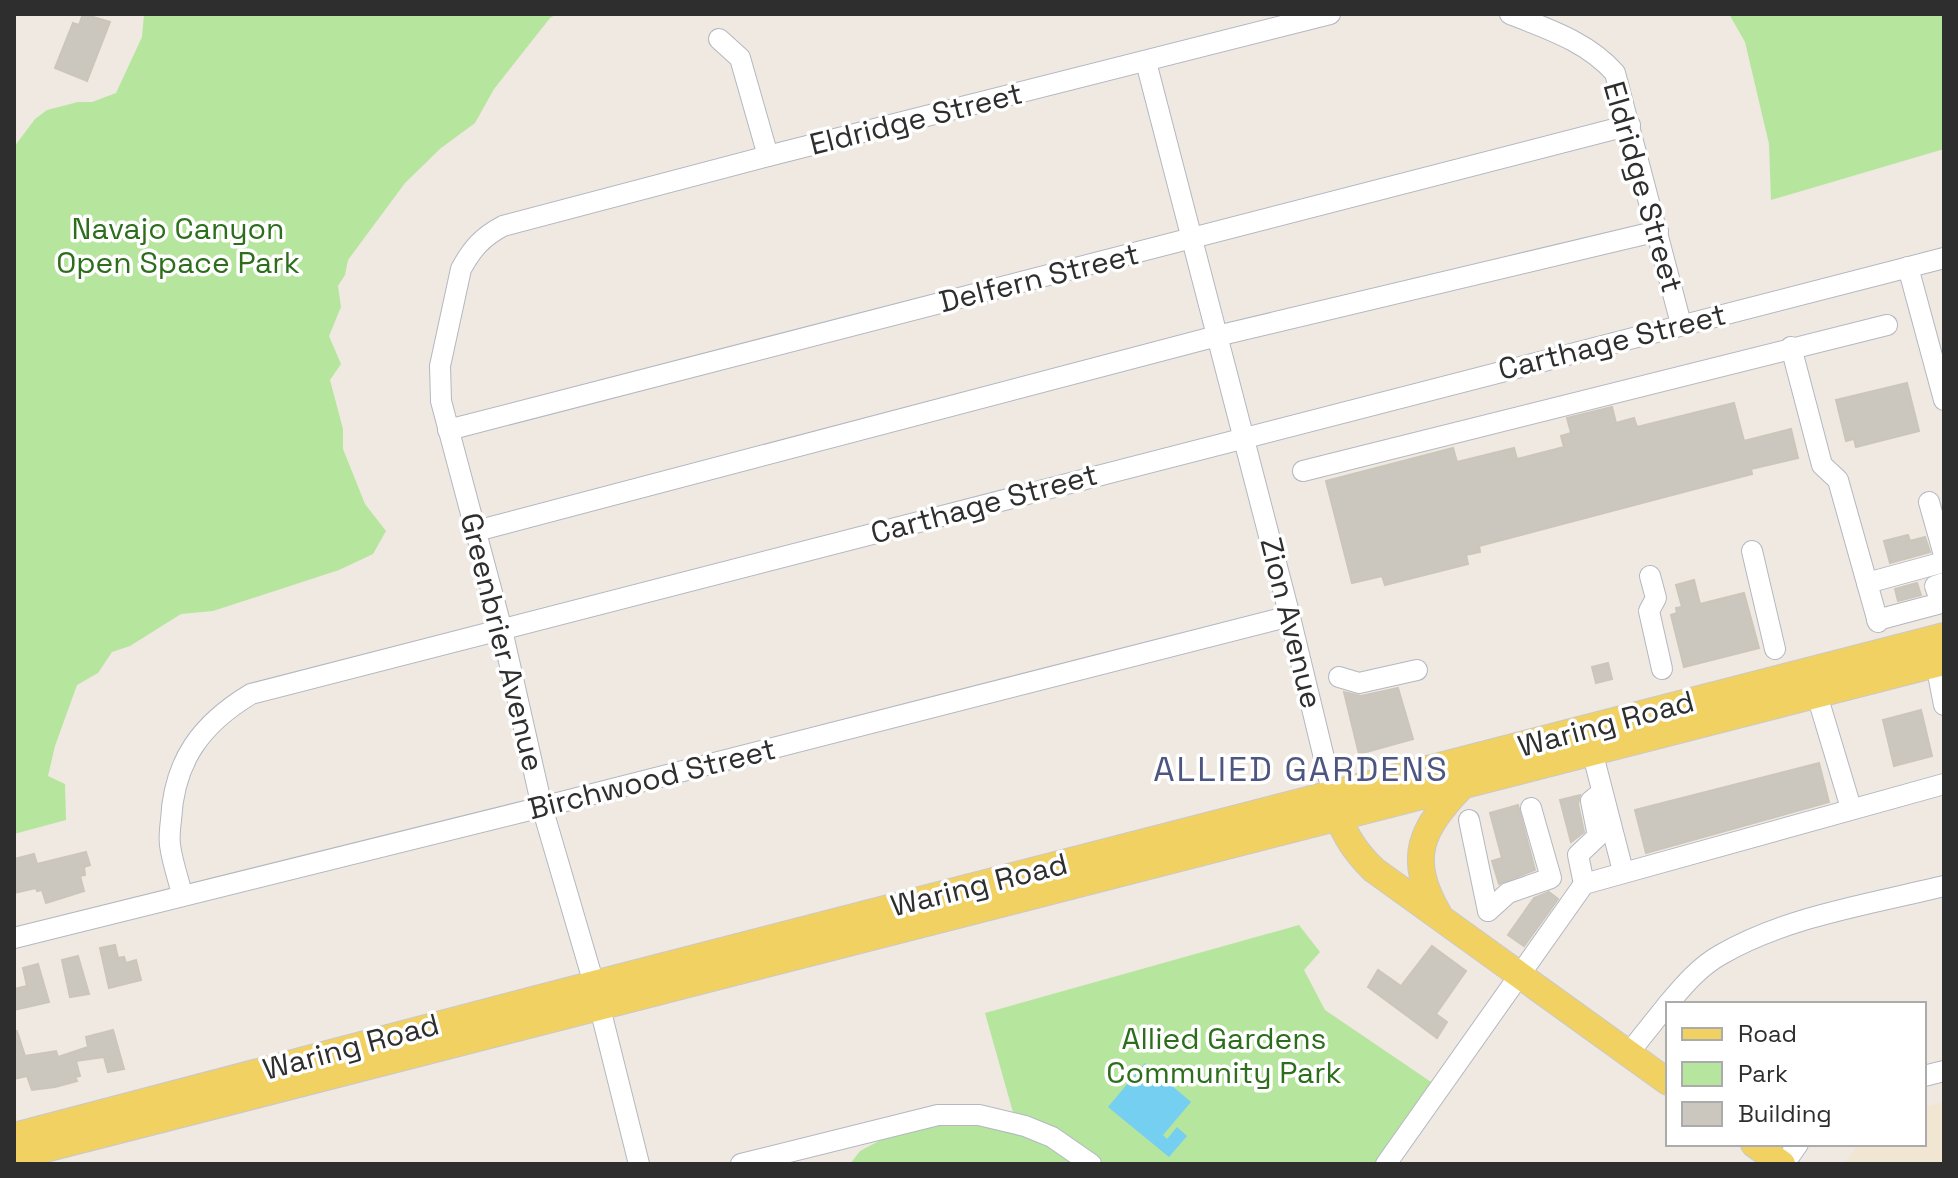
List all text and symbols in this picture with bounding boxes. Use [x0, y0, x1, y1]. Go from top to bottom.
street label: Eldridge Street [805, 73, 1026, 164]
street label: Eldridge Street [1595, 77, 1692, 297]
park label: Navajo Canyon Open Space Park [56, 209, 300, 282]
street label: Delfern Street [935, 234, 1143, 321]
street label: Carthage Street [1494, 294, 1730, 389]
street label: Carthage Street [866, 454, 1102, 553]
street label: Greenbrier Avenue [452, 509, 553, 775]
street label: Zion Avenue [1251, 533, 1332, 712]
street label: Waring Road [1513, 681, 1698, 766]
street label: Birchwood Street [524, 729, 780, 828]
district label: ALLIED GARDENS [1153, 748, 1449, 791]
street label: Waring Road [886, 844, 1071, 925]
legend [1666, 1002, 1926, 1146]
street label: Waring Road [258, 1004, 443, 1089]
text: Road [1738, 1018, 1797, 1049]
park label: Allied Gardens Community Park [1106, 1019, 1342, 1092]
text: Park [1738, 1058, 1788, 1089]
text: Building [1738, 1098, 1832, 1129]

